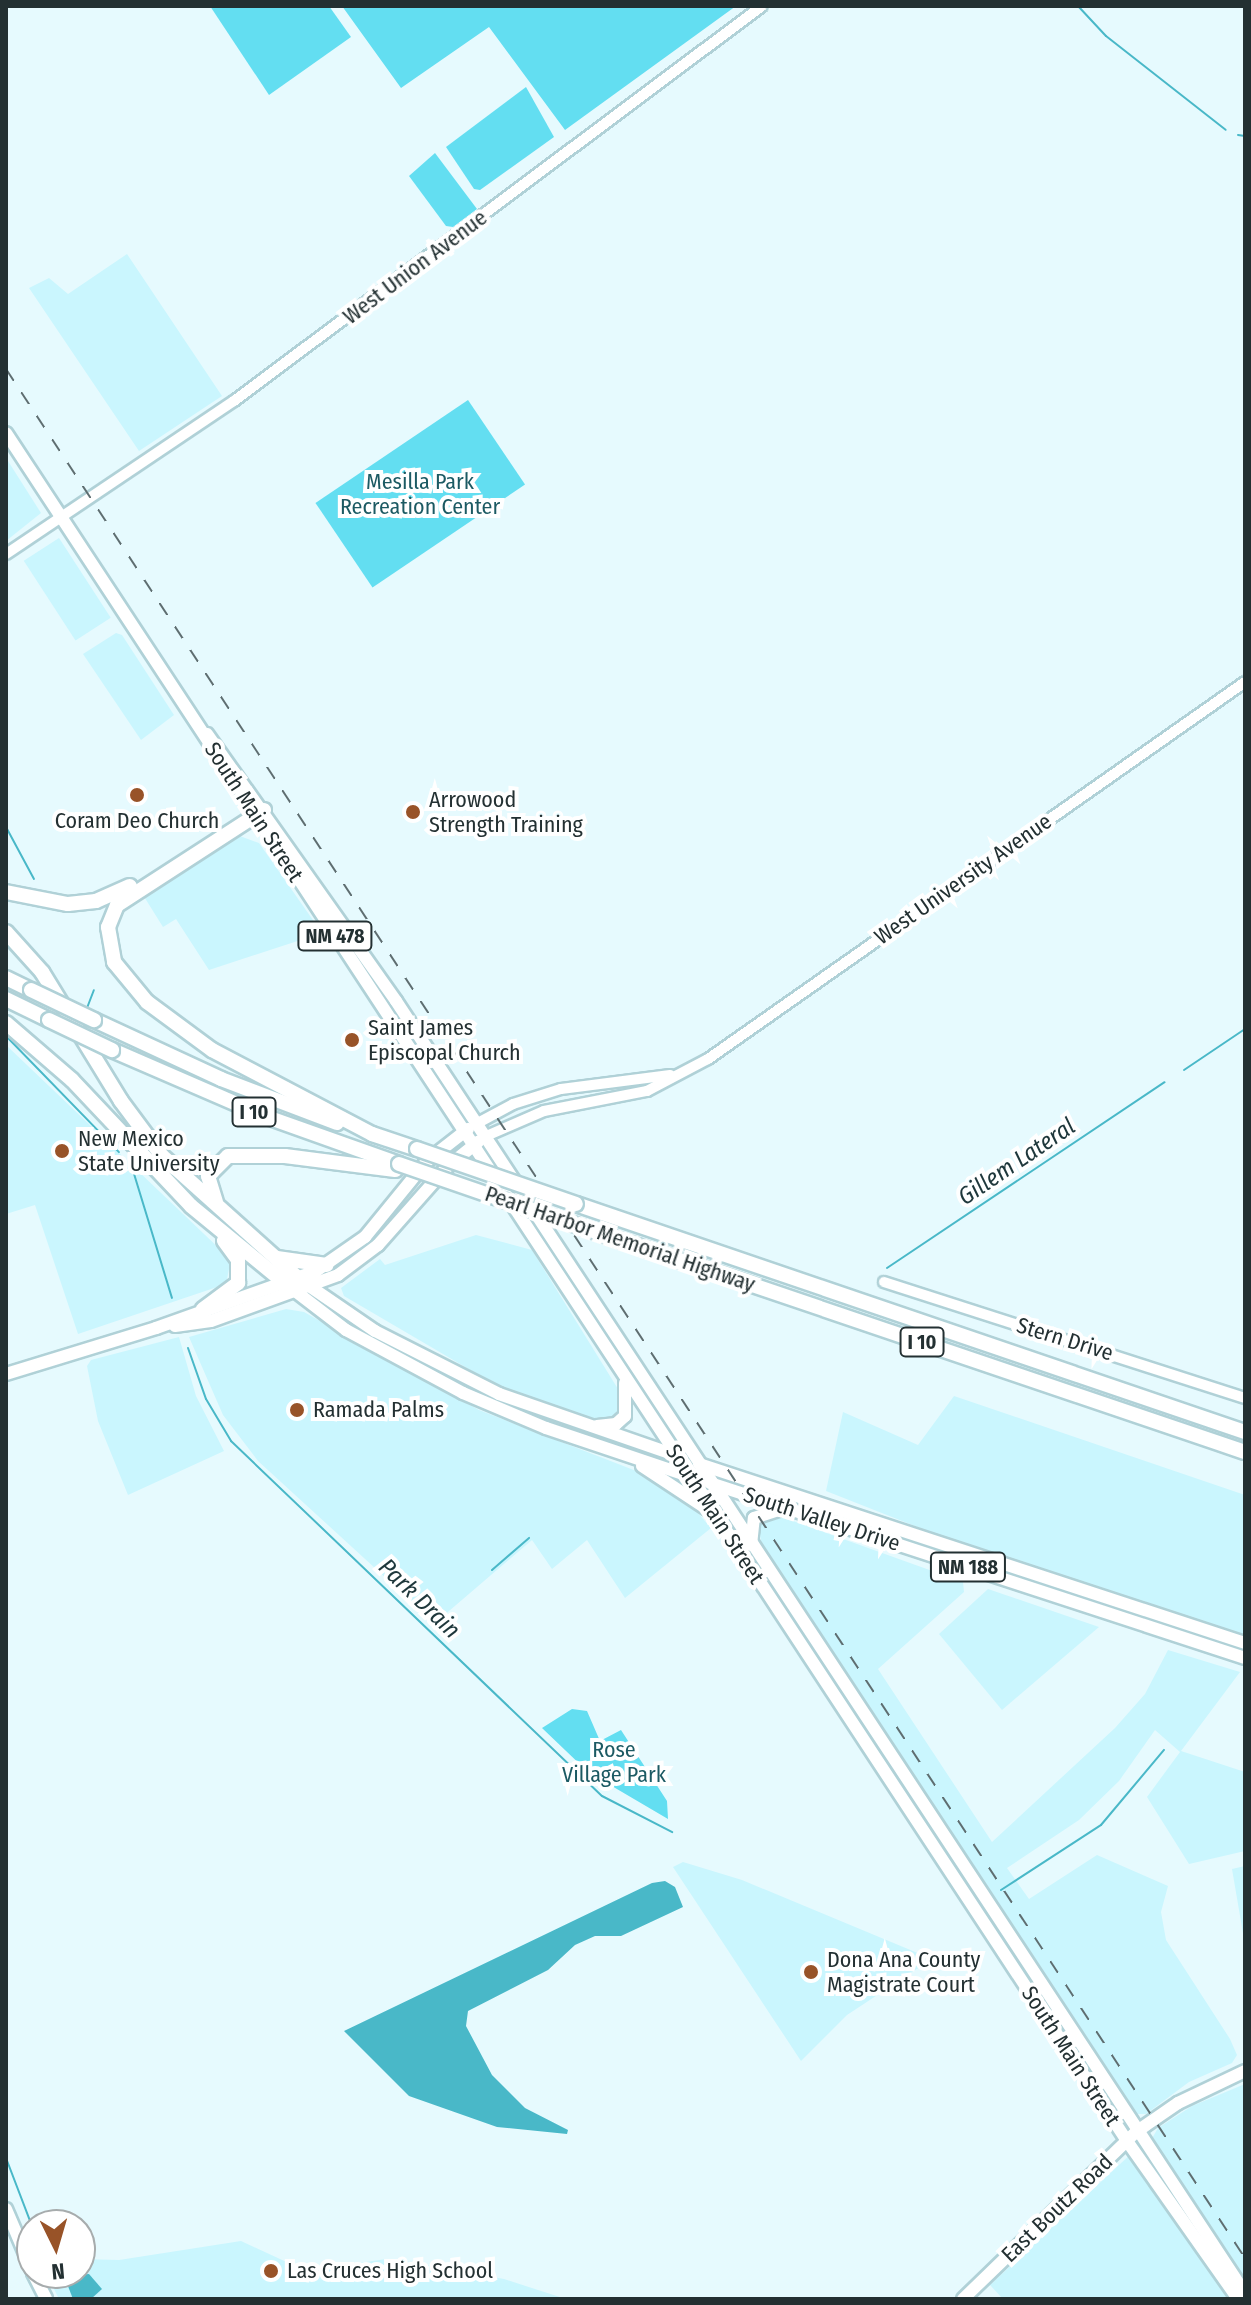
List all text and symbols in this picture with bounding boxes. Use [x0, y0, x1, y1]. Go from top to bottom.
street label: West Union Avenue [338, 204, 492, 330]
park label: Mesilla Park Recreation Center [340, 468, 500, 520]
street label: South Main Street [199, 737, 309, 887]
marker: Coram Deo Church [128, 786, 146, 804]
place label: Arrowood Strength Training [429, 786, 583, 838]
marker: Arrowood Strength Training [404, 803, 422, 821]
place label: Coram Deo Church [55, 808, 219, 834]
street label: West University Avenue [869, 808, 1057, 950]
road number: NM 478 [297, 920, 373, 952]
place label: Saint James Episcopal Church [368, 1014, 520, 1066]
marker: Saint James Episcopal Church [343, 1031, 361, 1049]
road number: I 10 [230, 1096, 278, 1128]
water label: Gillem Lateral [953, 1112, 1081, 1212]
place label: New Mexico State University [78, 1125, 220, 1176]
marker: New Mexico State University [53, 1142, 71, 1160]
street label: Pearl Harbor Memorial Highway [482, 1180, 758, 1298]
street label: Stern Drive [1013, 1312, 1117, 1366]
road number: I 10 [898, 1326, 946, 1358]
place label: Ramada Palms [313, 1397, 444, 1423]
marker: Ramada Palms [288, 1401, 306, 1419]
street label: South Main Street [660, 1439, 770, 1589]
street label: South Valley Drive [741, 1481, 903, 1557]
road number: NM 188 [928, 1551, 1008, 1583]
water label: Park Drain [372, 1553, 466, 1645]
park label: Rose Village Park [562, 1736, 666, 1788]
place label: Dona Ana County Magistrate Court [827, 1946, 980, 1998]
marker: Dona Ana County Magistrate Court [802, 1963, 820, 1981]
street label: South Main Street [1016, 1981, 1126, 2131]
street label: East Boutz Road [996, 2148, 1118, 2268]
north arrow [16, 2209, 96, 2289]
text: N [50, 2257, 66, 2285]
place label: Las Cruces High School [287, 2258, 493, 2284]
marker: Las Cruces High School [262, 2262, 280, 2280]

